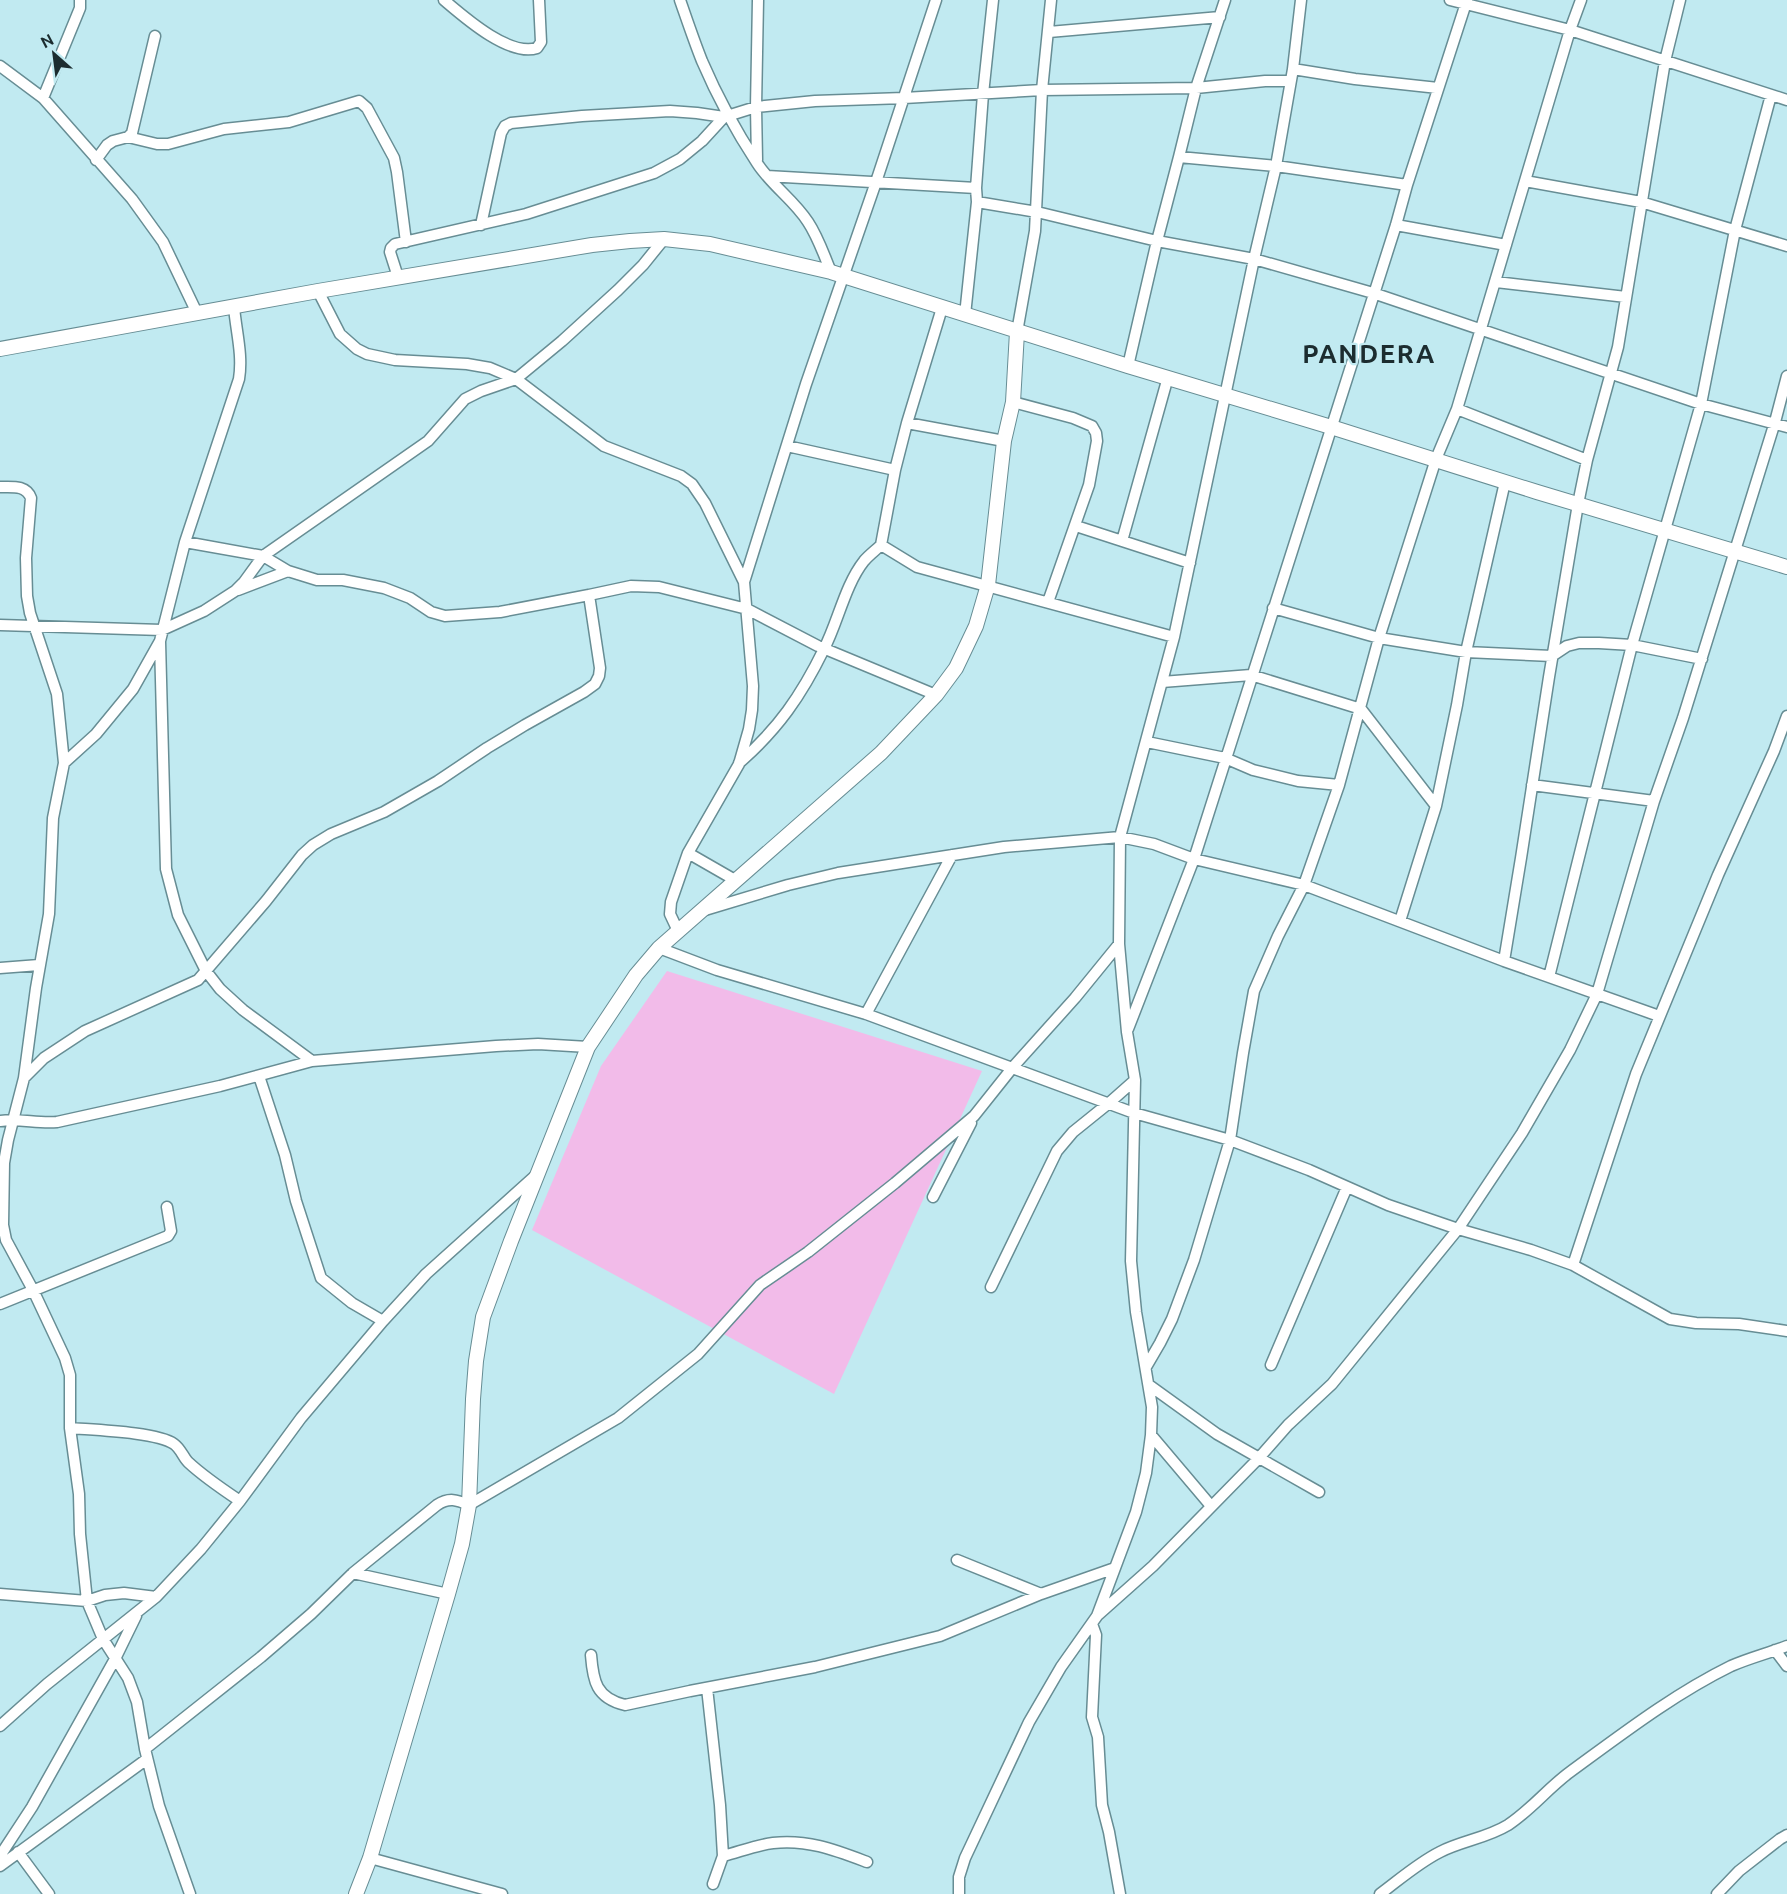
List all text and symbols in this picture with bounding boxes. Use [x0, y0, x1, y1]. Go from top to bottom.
north arrow [24, 24, 84, 84]
text: N [37, 30, 56, 52]
district label: PANDERA [1302, 339, 1436, 368]

